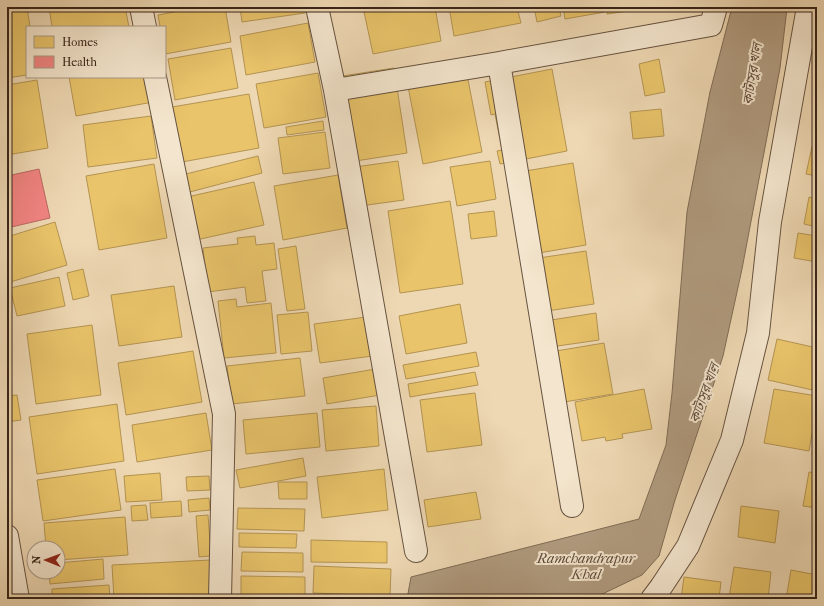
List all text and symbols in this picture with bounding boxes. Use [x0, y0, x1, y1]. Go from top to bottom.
legend [26, 26, 166, 78]
text: Homes [62, 35, 98, 49]
water label: কাটাসুর খাল [739, 39, 767, 106]
text: Health [62, 55, 97, 69]
water label: কাটাসুর খাল [686, 358, 724, 425]
north arrow [26, 540, 66, 580]
water label: Ramchandrapur Khal [536, 550, 637, 583]
text: N [30, 555, 43, 564]

